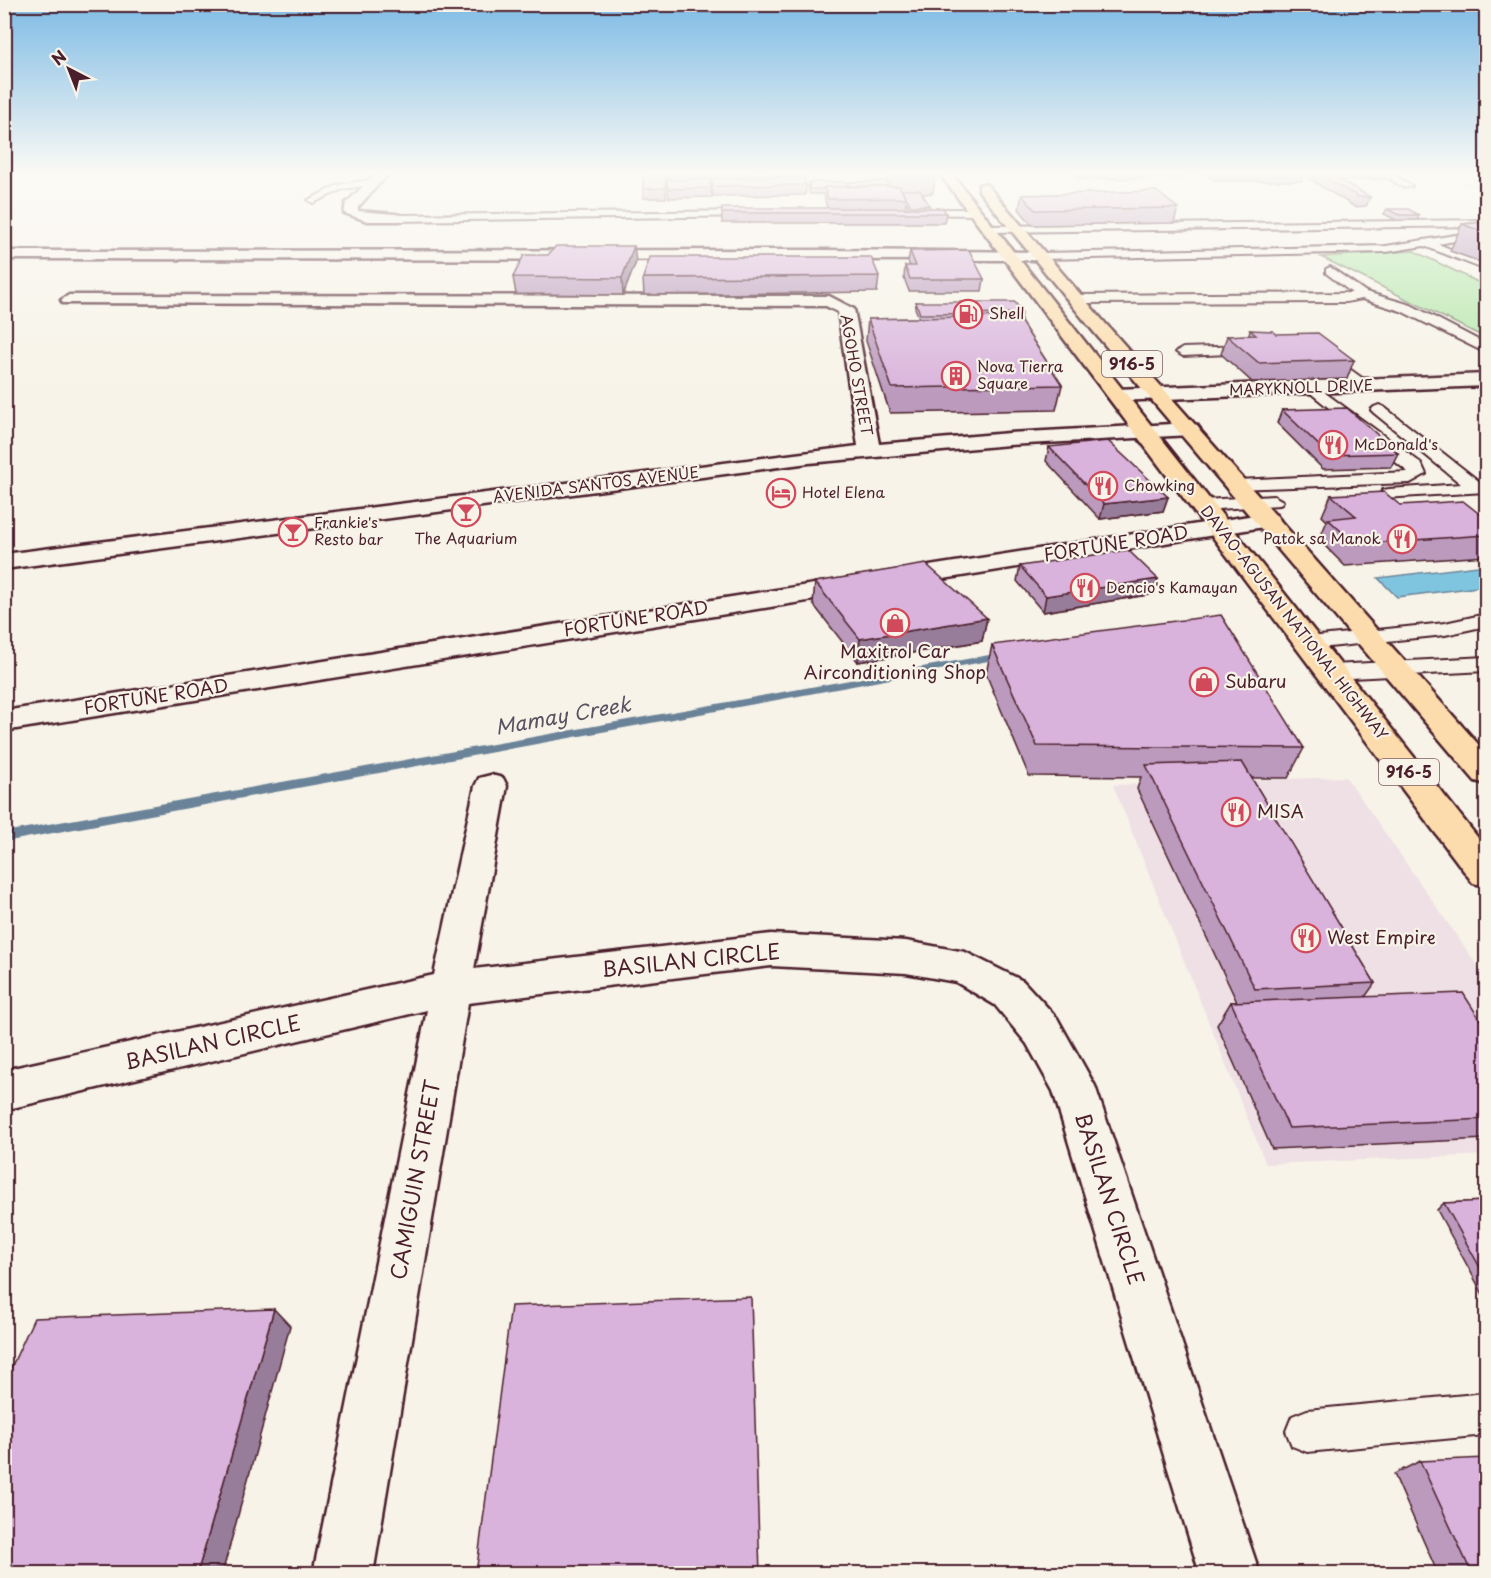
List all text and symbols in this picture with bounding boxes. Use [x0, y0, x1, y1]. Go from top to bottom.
north arrow [39, 39, 99, 99]
text: N [46, 44, 71, 70]
fuel station icon: Shell [952, 298, 984, 330]
place label: Shell [989, 301, 1024, 324]
street label: AGOHO STREET [835, 312, 880, 438]
road number: 916-5 [1102, 351, 1162, 377]
place label: Nova Tierra Square [977, 354, 1064, 394]
building icon: Nova Tierra Square [940, 360, 972, 392]
street label: MARYKNOLL DRIVE [1229, 372, 1373, 401]
restaurant icon: McDonald's [1317, 429, 1349, 461]
place label: McDonald's [1354, 432, 1438, 455]
street label: AVENIDA SANTOS AVENUE [492, 459, 700, 508]
restaurant icon: Chowking [1087, 470, 1119, 502]
place label: Chowking [1124, 473, 1195, 496]
hotel icon: Hotel Elena [765, 477, 797, 509]
place label: Hotel Elena [802, 480, 885, 503]
bar icon: The Aquarium [450, 496, 482, 528]
street label: DAVAO-AGUSAN NATIONAL HIGHWAY [1196, 500, 1395, 745]
place label: Frankie's Resto bar [314, 510, 383, 550]
bar icon: Frankie's Resto bar [277, 516, 309, 548]
street label: FORTUNE ROAD [1042, 518, 1190, 567]
restaurant icon: Patok sa Manok [1386, 523, 1418, 555]
place label: The Aquarium [414, 526, 518, 549]
place label: Patok sa Manok [1263, 526, 1382, 549]
restaurant icon: Dencio's Kamayan [1069, 572, 1101, 604]
place label: Dencio's Kamayan [1106, 575, 1238, 598]
street label: FORTUNE ROAD [562, 593, 710, 642]
shop icon: Maxitrol Car Airconditioning Shop [879, 607, 911, 639]
place label: Maxitrol Car Airconditioning Shop [804, 637, 986, 685]
shop icon: Subaru [1188, 666, 1220, 698]
place label: Subaru [1225, 667, 1287, 694]
street label: FORTUNE ROAD [82, 671, 230, 720]
water label: Mamay Creek [493, 688, 634, 742]
road number: 916-5 [1379, 759, 1439, 785]
restaurant icon: MISA [1220, 796, 1252, 828]
place label: MISA [1257, 797, 1304, 824]
restaurant icon: West Empire [1290, 922, 1322, 954]
place label: West Empire [1327, 923, 1436, 950]
street label: BASILAN CIRCLE [600, 934, 782, 984]
street label: BASILAN CIRCLE [121, 1005, 304, 1077]
street label: CAMIGUIN STREET [381, 1077, 447, 1282]
street label: BASILAN CIRCLE [1068, 1108, 1154, 1289]

